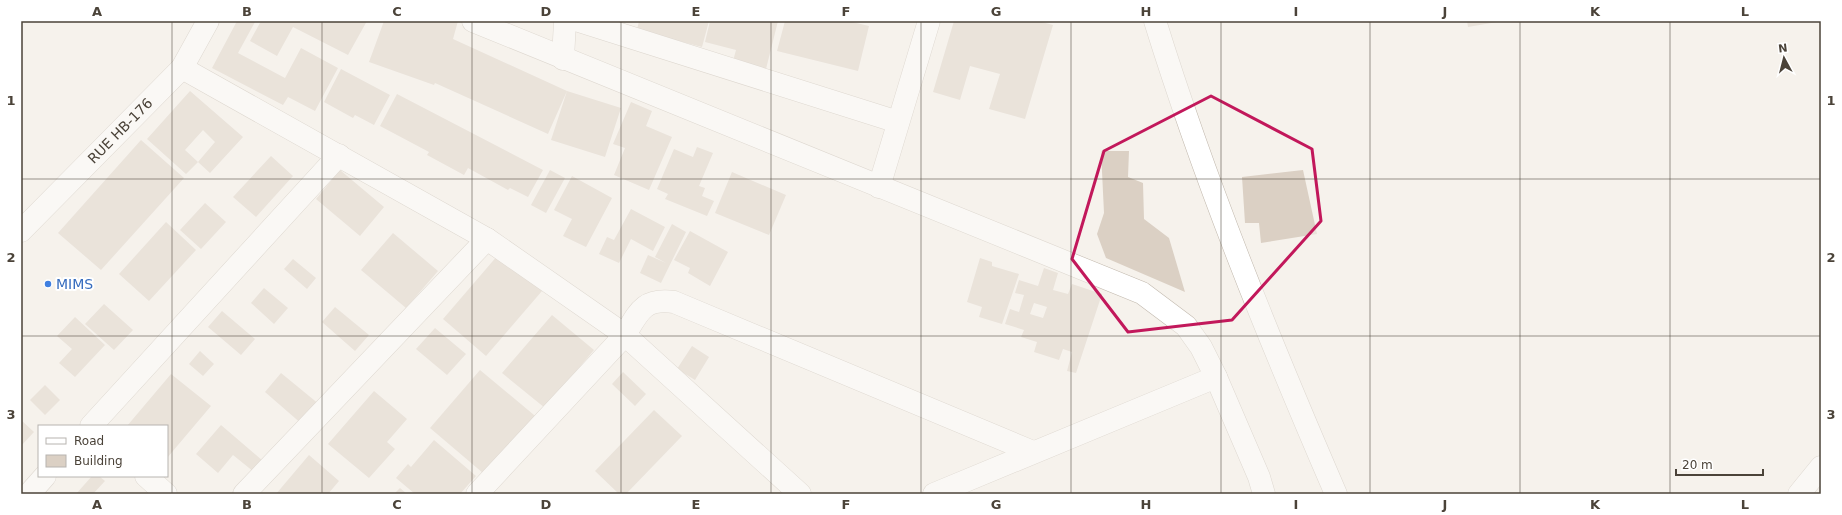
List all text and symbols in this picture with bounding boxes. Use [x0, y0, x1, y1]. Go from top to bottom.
text: A [92, 4, 102, 19]
text: B [242, 4, 252, 19]
text: C [392, 4, 402, 19]
text: D [541, 4, 552, 19]
text: E [692, 4, 700, 19]
text: F [842, 4, 850, 19]
text: G [991, 4, 1001, 19]
text: H [1141, 4, 1151, 19]
text: I [1294, 4, 1298, 19]
text: J [1442, 4, 1447, 19]
text: K [1590, 4, 1601, 19]
text: L [1741, 4, 1749, 19]
north arrow [1764, 38, 1804, 78]
text: N [1777, 42, 1788, 56]
text: 1 [6, 93, 16, 108]
text: 1 [1826, 93, 1836, 108]
street label: RUE HB-176 [84, 95, 156, 167]
text: 2 [6, 250, 16, 265]
text: 2 [1826, 250, 1836, 265]
place label: MIMS [56, 276, 93, 292]
marker: MIMS [43, 279, 53, 289]
text: 3 [6, 407, 16, 422]
text: 3 [1826, 407, 1836, 422]
legend [38, 425, 168, 477]
text: Road [74, 434, 104, 448]
scale bar [1676, 451, 1763, 477]
text: Building [74, 454, 123, 468]
text: 20 m [1682, 458, 1713, 472]
text: A [92, 497, 102, 512]
text: B [242, 497, 252, 512]
text: C [392, 497, 402, 512]
text: D [541, 497, 552, 512]
text: E [692, 497, 700, 512]
text: F [842, 497, 850, 512]
text: G [991, 497, 1001, 512]
text: H [1141, 497, 1151, 512]
text: I [1294, 497, 1298, 512]
text: J [1442, 497, 1447, 512]
text: K [1590, 497, 1601, 512]
text: L [1741, 497, 1749, 512]

